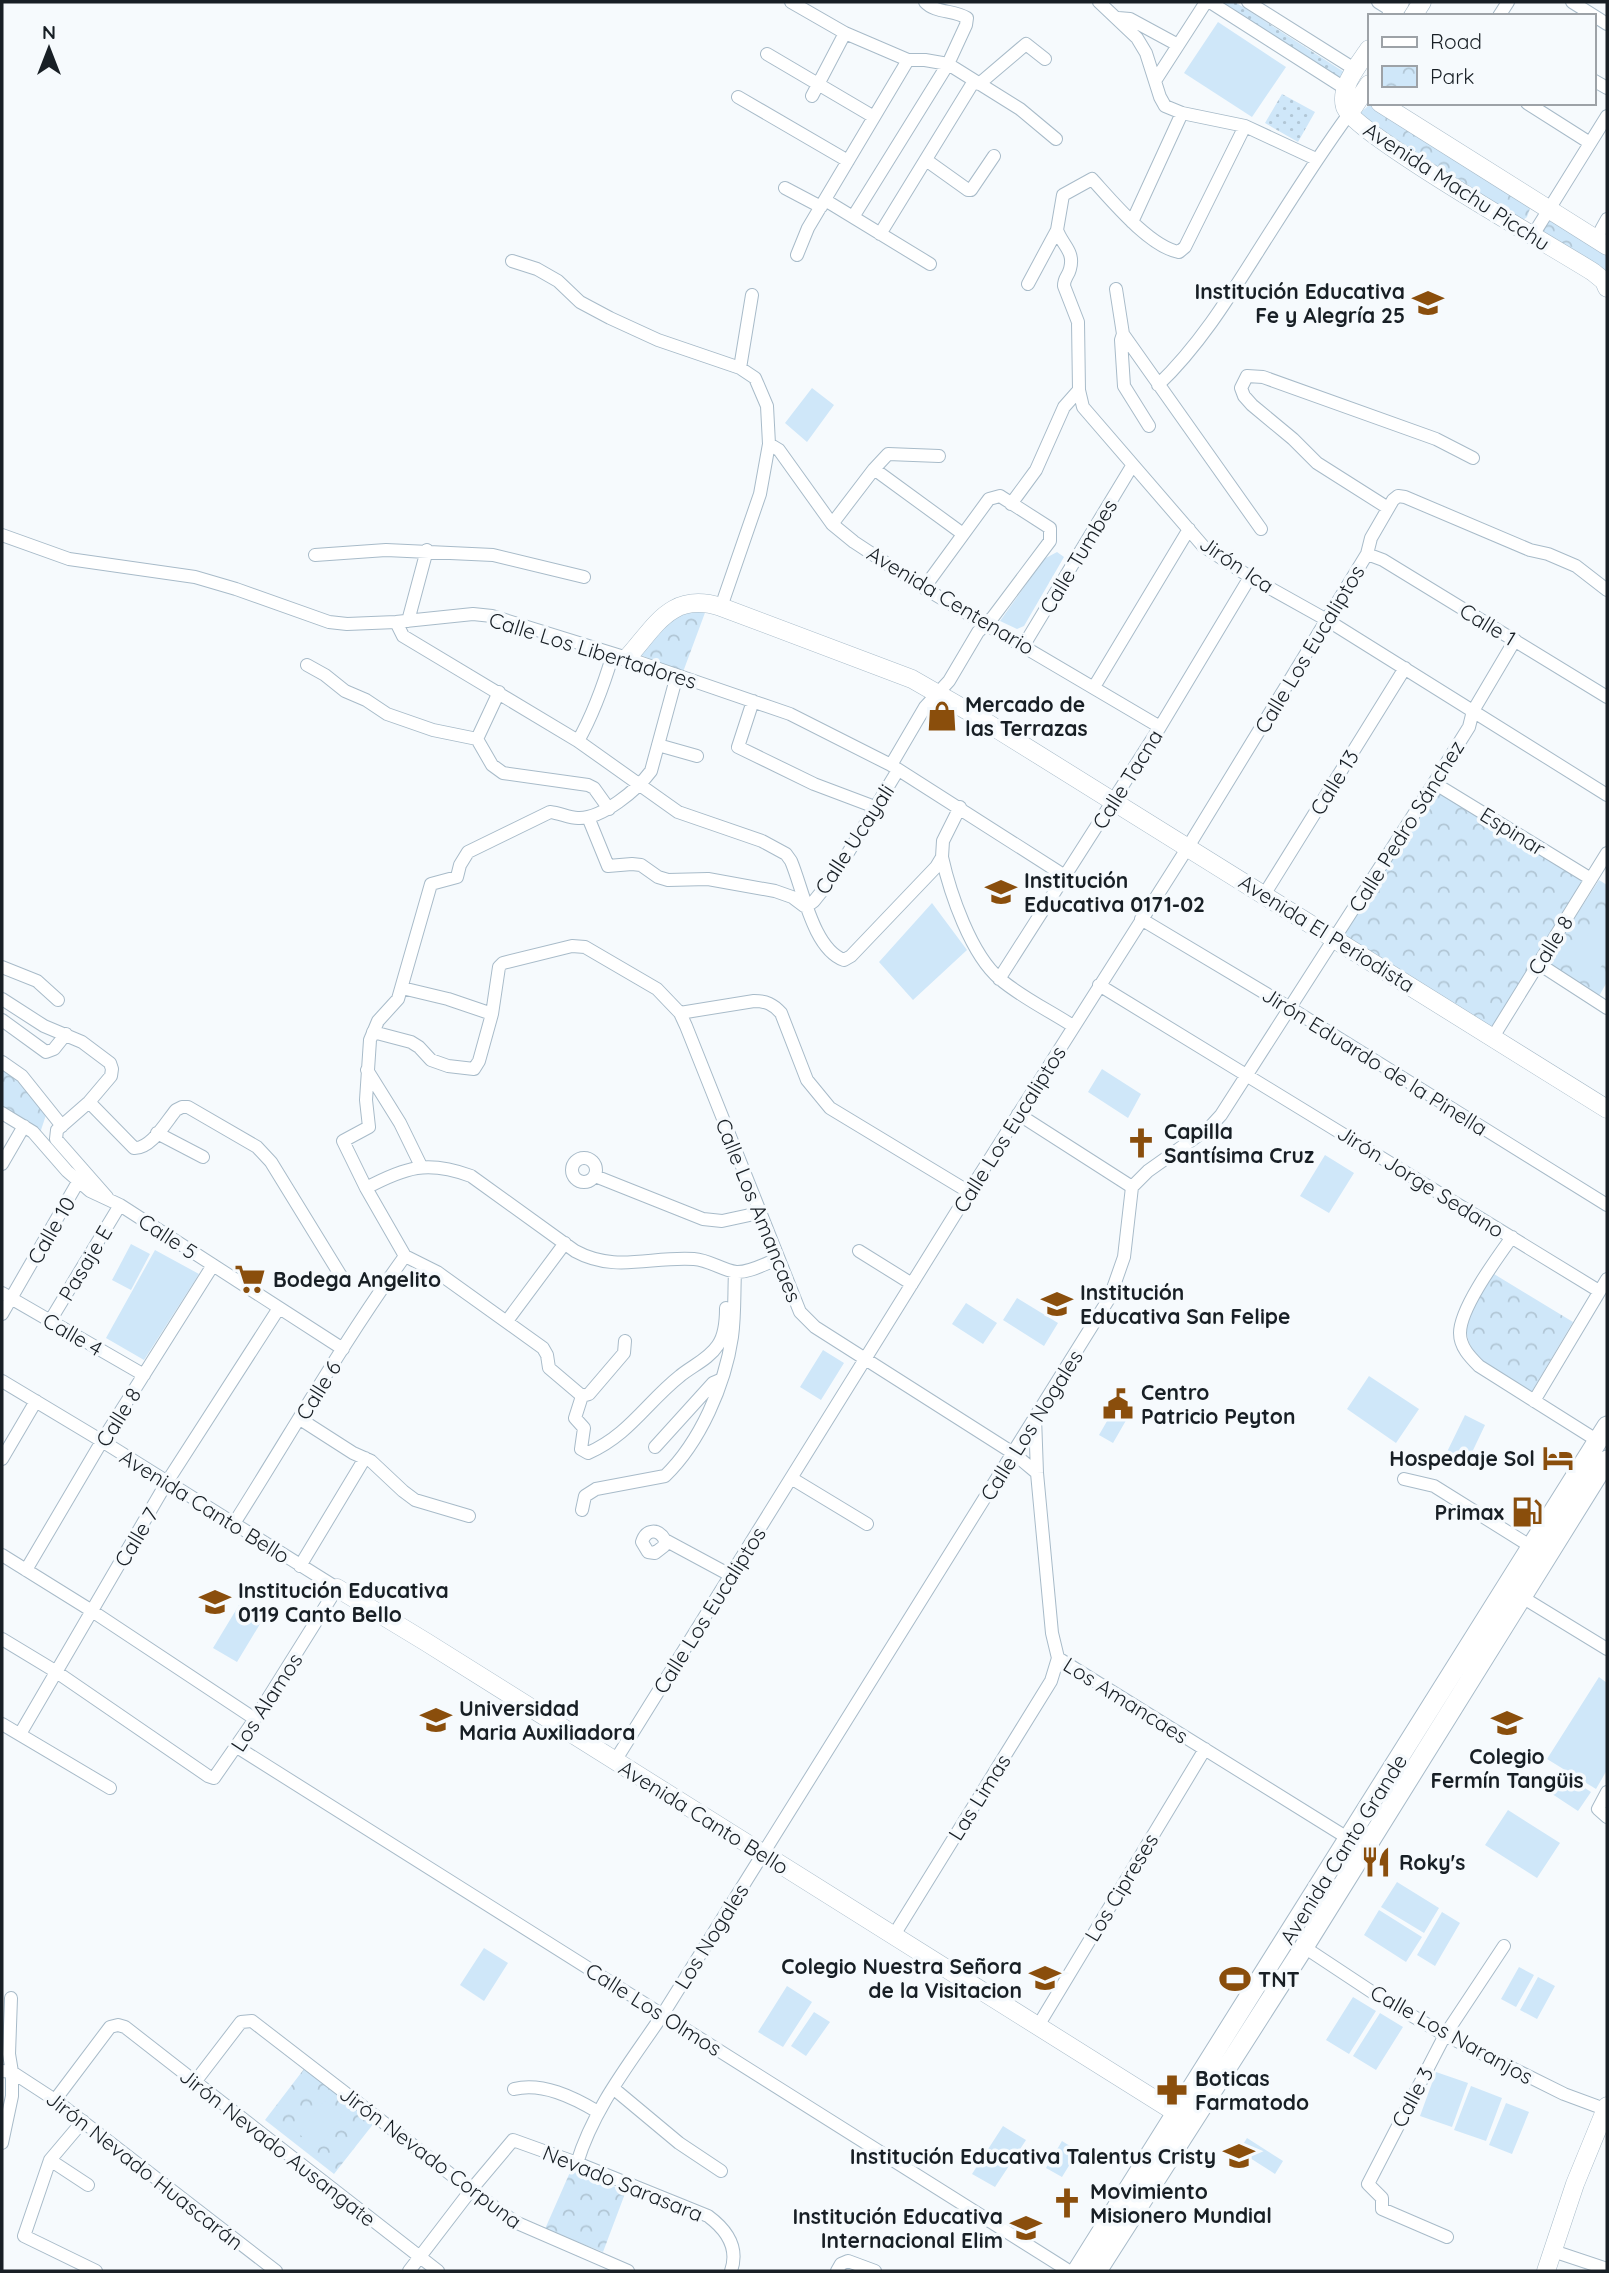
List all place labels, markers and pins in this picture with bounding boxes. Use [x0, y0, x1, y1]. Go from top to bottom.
place label: Institución Educativa Fe y Alegría 25 [1194, 278, 1405, 328]
school or university icon: Institución Educativa Fe y Alegría 25 [1411, 286, 1445, 320]
place label: Mercado de las Terrazas [965, 691, 1088, 741]
shop icon: Mercado de las Terrazas [925, 699, 959, 733]
place label: Institución Educativa 0171-02 [1024, 867, 1205, 917]
school or university icon: Institución Educativa 0171-02 [984, 875, 1018, 909]
place label: Capilla Santísima Cruz [1164, 1118, 1314, 1168]
church icon: Capilla Santísima Cruz [1124, 1126, 1158, 1160]
supermarket icon: Bodega Angelito [233, 1262, 267, 1296]
place label: Bodega Angelito [273, 1266, 441, 1292]
place label: Institución Educativa San Felipe [1080, 1279, 1290, 1329]
school or university icon: Institución Educativa San Felipe [1040, 1287, 1074, 1321]
place label: Centro Patricio Peyton [1141, 1379, 1295, 1429]
public building icon: Centro Patricio Peyton [1101, 1387, 1135, 1421]
hotel icon: Hospedaje Sol [1541, 1441, 1575, 1475]
place label: Hospedaje Sol [1389, 1445, 1535, 1471]
fuel station icon: Primax [1510, 1495, 1544, 1529]
place label: Primax [1434, 1499, 1504, 1525]
place label: Institución Educativa 0119 Canto Bello [238, 1577, 449, 1627]
school or university icon: Institución Educativa 0119 Canto Bello [198, 1585, 232, 1619]
place label: Universidad Maria Auxiliadora [459, 1695, 635, 1745]
school or university icon: Universidad Maria Auxiliadora [419, 1703, 453, 1737]
school or university icon: Colegio Fermín Tangüis [1490, 1706, 1524, 1740]
place label: Colegio Fermín Tangüis [1430, 1743, 1584, 1793]
restaurant icon: Roky's [1359, 1845, 1393, 1879]
place label: Roky's [1399, 1849, 1465, 1875]
place label: Colegio Nuestra Señora de la Visitacion [781, 1953, 1022, 2003]
school or university icon: Colegio Nuestra Señora de la Visitacion [1028, 1961, 1062, 1995]
sports icon: TNT [1218, 1962, 1252, 1996]
place label: TNT [1258, 1966, 1300, 1992]
place label: Boticas Farmatodo [1195, 2065, 1309, 2115]
pharmacy icon: Boticas Farmatodo [1155, 2073, 1189, 2107]
school or university icon: Institución Educativa Talentus Cristy [1222, 2139, 1256, 2173]
place label: Institución Educativa Talentus Cristy [850, 2143, 1216, 2169]
place label: Movimiento Misionero Mundial [1090, 2178, 1272, 2228]
church icon: Movimiento Misionero Mundial [1050, 2186, 1084, 2220]
place label: Institución Educativa Internacional Elim [792, 2203, 1003, 2253]
school or university icon: Institución Educativa Internacional Elim [1009, 2211, 1043, 2245]

